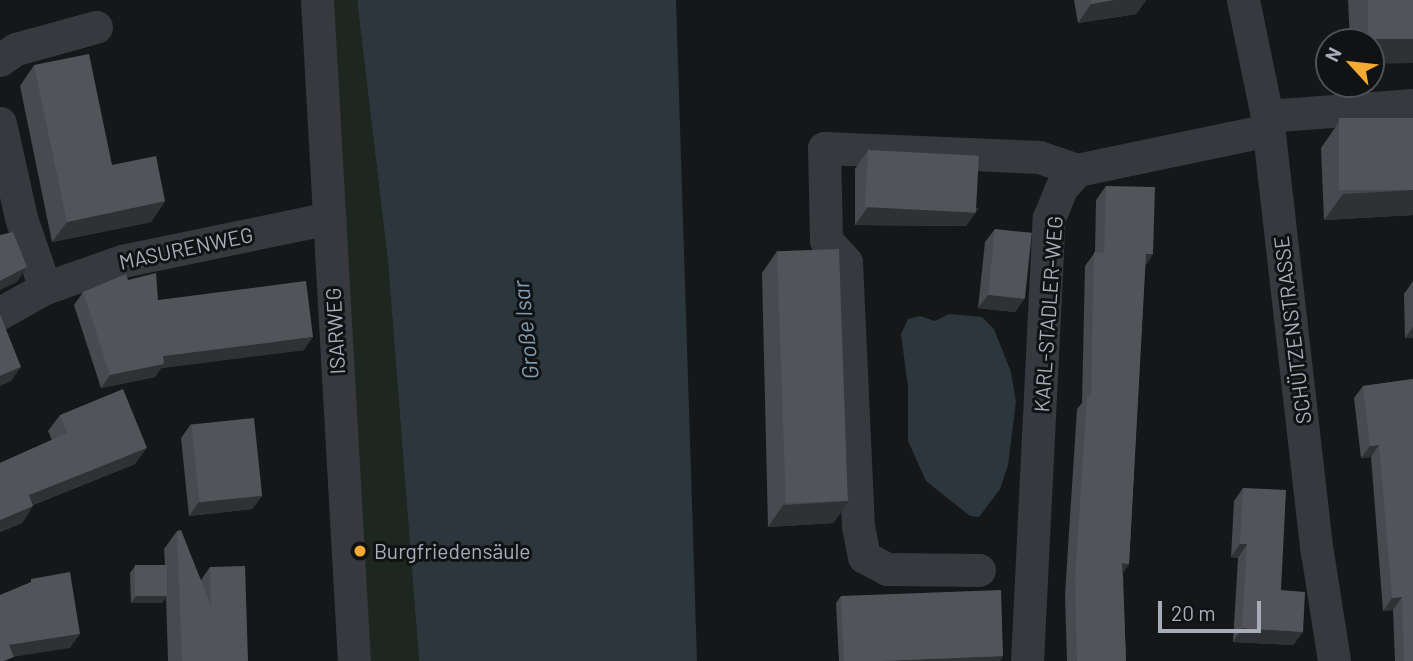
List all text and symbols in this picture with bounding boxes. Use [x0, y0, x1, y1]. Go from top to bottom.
north arrow [1315, 28, 1385, 98]
text: N [1320, 43, 1346, 65]
street label: KARL-STADLER-WEG [1029, 215, 1067, 413]
street label: MASURENWEG [117, 222, 255, 274]
street label: SCHÜTZENSTRASSE [1268, 234, 1316, 426]
water label: Große Isar [506, 279, 544, 381]
street label: ISARWEG [320, 287, 350, 375]
place label: Burgfriedensäule [374, 538, 530, 564]
marker: Burgfriedensäule [352, 543, 368, 559]
scale bar [1161, 588, 1264, 632]
text: 20 m [1171, 600, 1216, 625]

